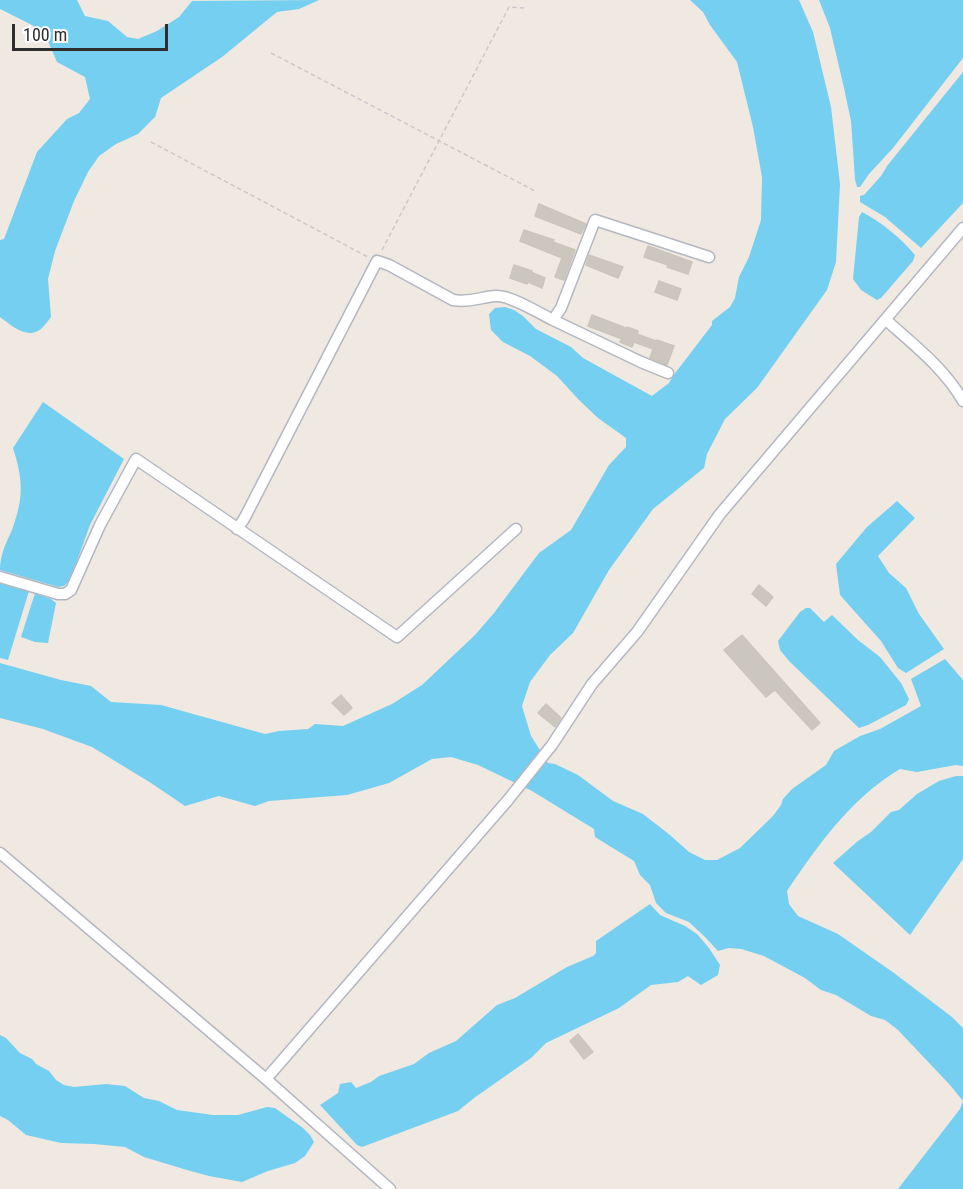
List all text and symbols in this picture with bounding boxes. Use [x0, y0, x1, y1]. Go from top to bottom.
scale bar [15, 12, 171, 50]
text: 100 m [23, 24, 67, 45]

